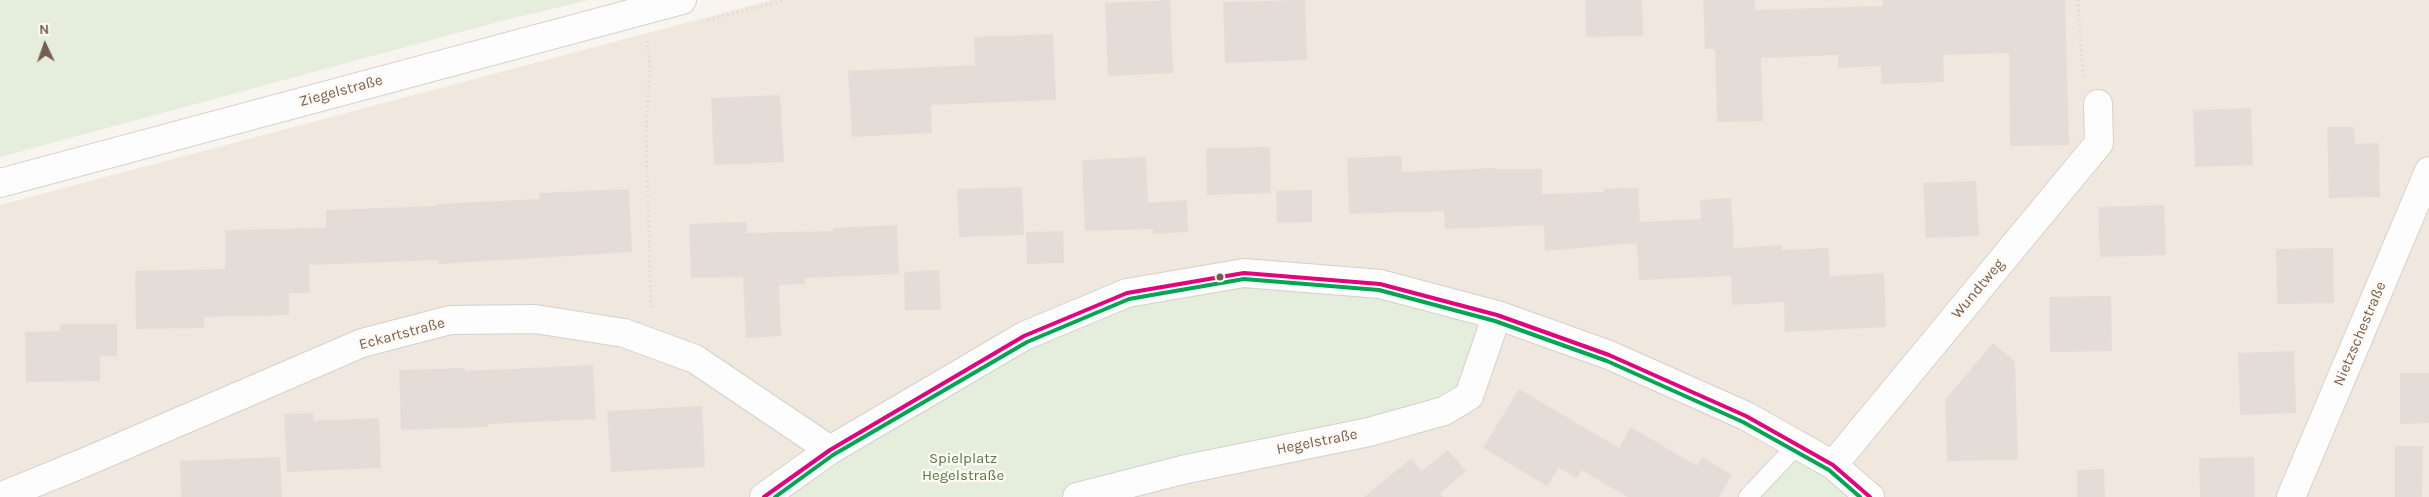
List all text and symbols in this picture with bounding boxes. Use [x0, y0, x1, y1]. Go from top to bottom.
north arrow [20, 20, 70, 70]
text: N [39, 21, 50, 38]
street label: Ziegelstraße [297, 71, 385, 111]
street label: Wundtweg [1948, 255, 2008, 323]
unlabelled marker [1215, 272, 1225, 282]
street label: Nietzschestraße [2330, 279, 2390, 389]
street label: Eckartstraße [357, 314, 447, 354]
street label: Hegelstraße [1275, 425, 1359, 459]
park label: Spielplatz Hegelstraße [922, 450, 1004, 485]

